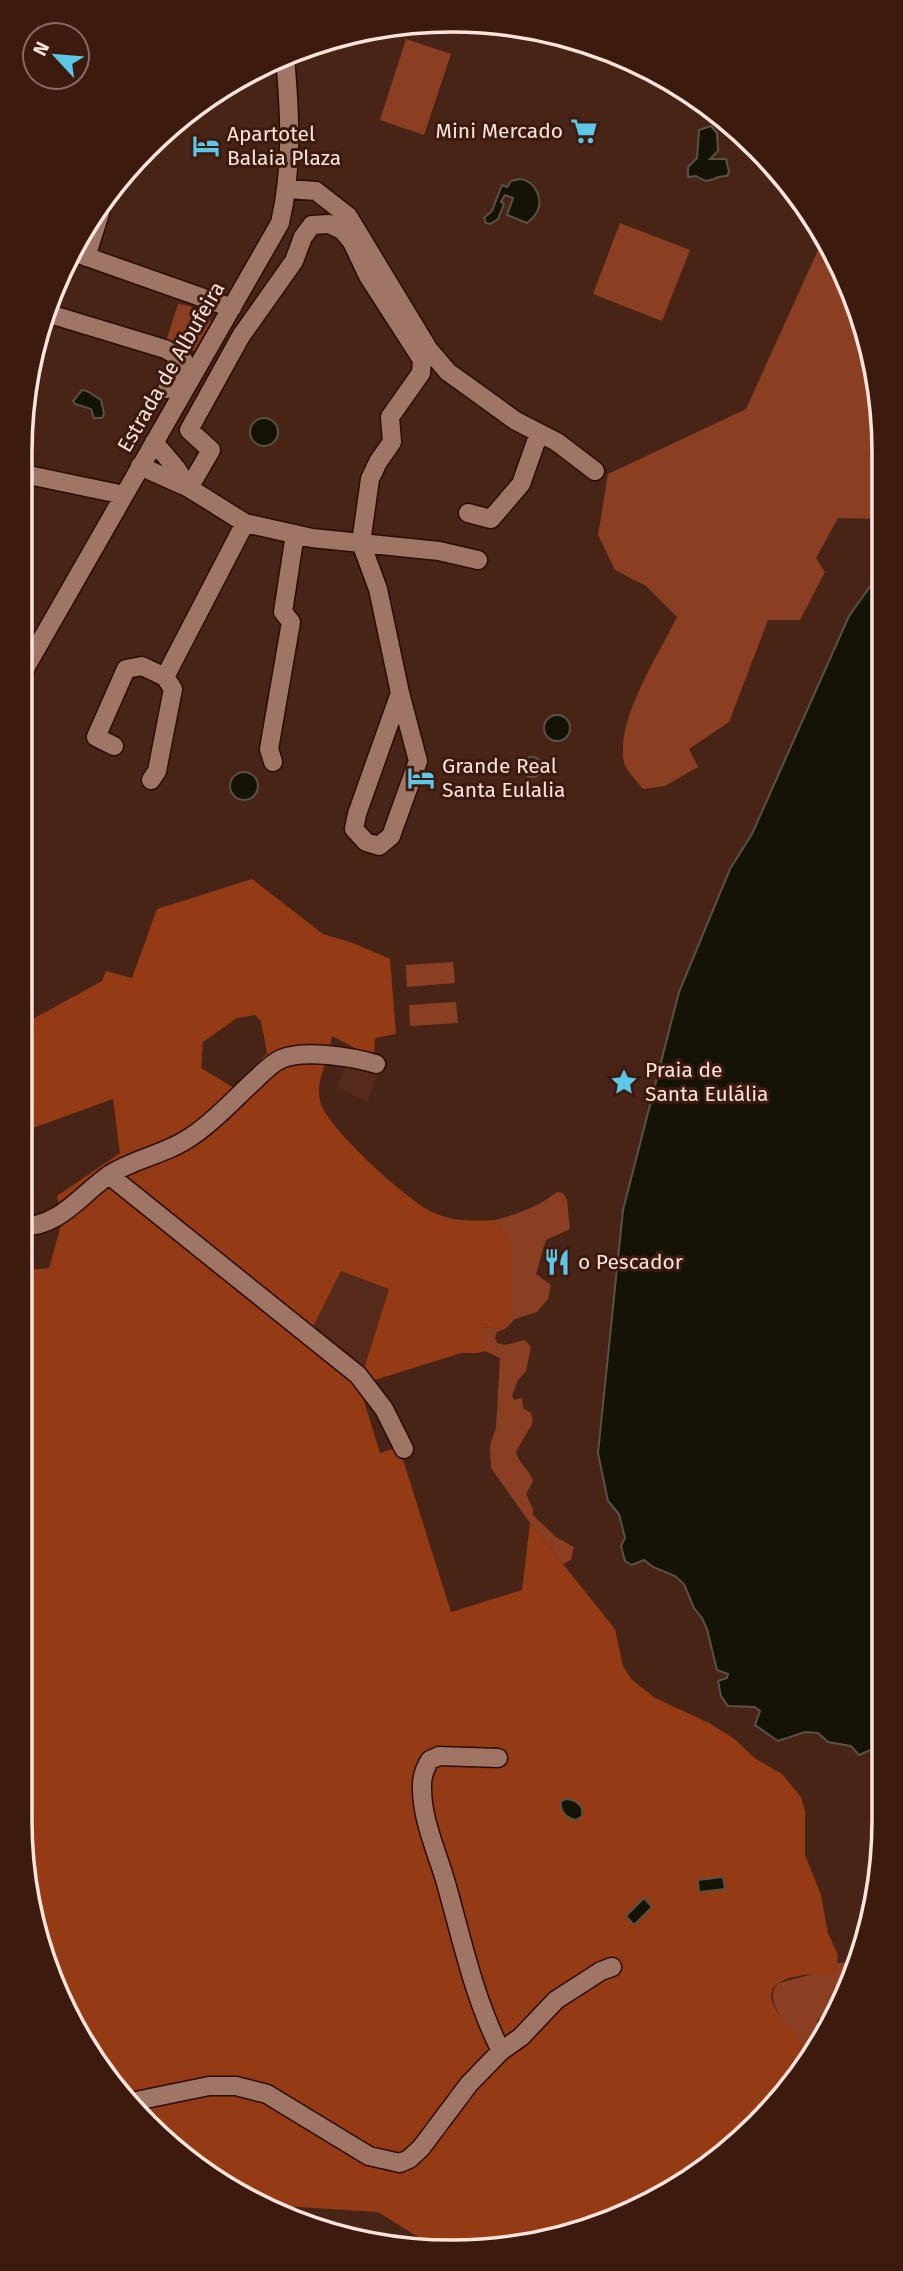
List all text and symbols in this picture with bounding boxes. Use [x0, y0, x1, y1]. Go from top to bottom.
north arrow [21, 21, 91, 91]
text: N [28, 38, 54, 59]
supermarket icon: Mini Mercado [569, 116, 599, 146]
place label: Mini Mercado [436, 118, 563, 144]
place label: Apartotel Balaia Plaza [227, 121, 341, 171]
hotel icon: Apartotel Balaia Plaza [191, 131, 221, 161]
street label: Estrada de Albufeira [112, 277, 230, 457]
place label: Grande Real Santa Eulalia [442, 753, 566, 803]
hotel icon: Grande Real Santa Eulalia [406, 763, 436, 793]
place label: Praia de Santa Eulália [645, 1057, 769, 1107]
place icon: Praia de Santa Eulália [609, 1067, 639, 1097]
restaurant icon: o Pescador [542, 1247, 572, 1277]
place label: o Pescador [578, 1249, 683, 1275]

